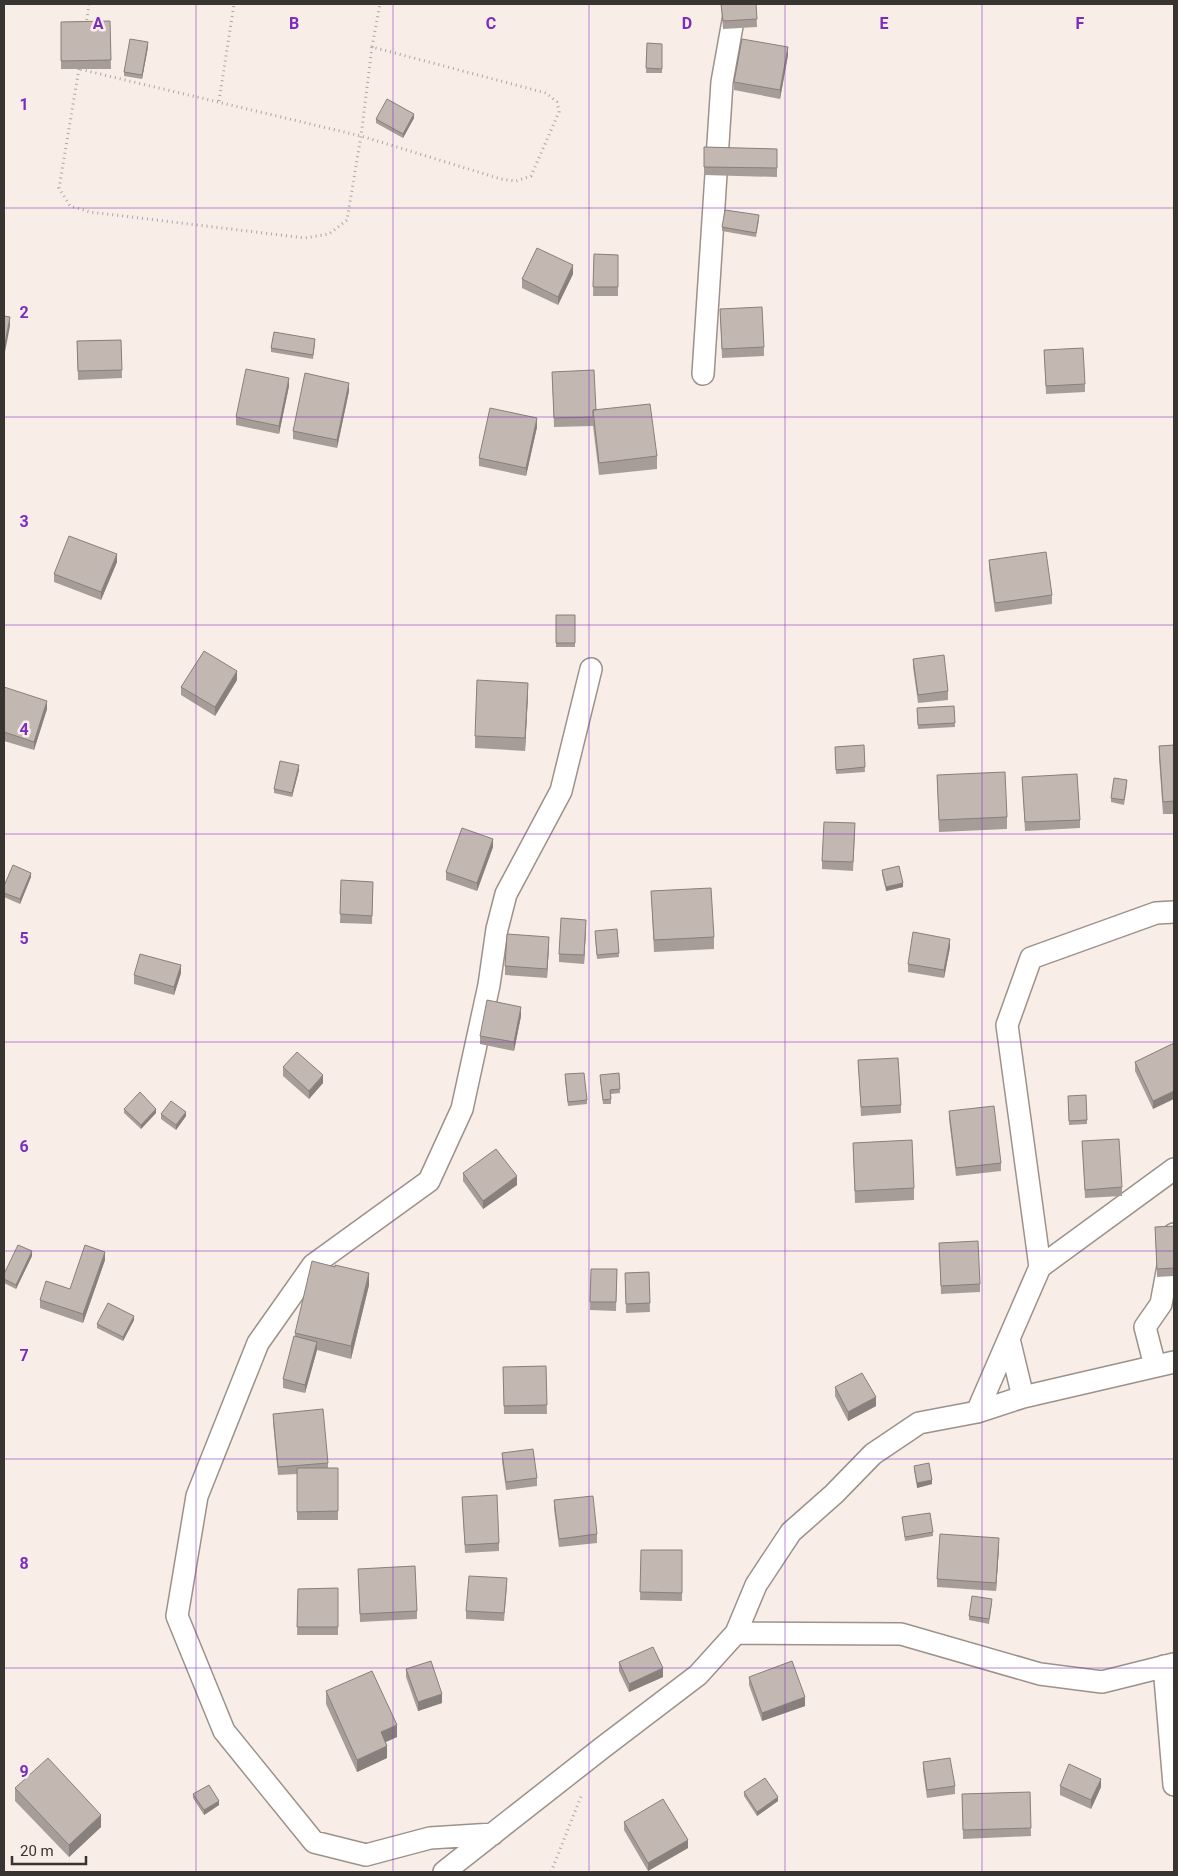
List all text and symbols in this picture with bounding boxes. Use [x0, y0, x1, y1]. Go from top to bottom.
text: A [93, 14, 104, 33]
text: B [289, 14, 299, 33]
text: C [486, 14, 496, 33]
text: D [682, 14, 692, 33]
text: E [880, 14, 889, 33]
text: F [1076, 14, 1085, 33]
text: 1 [19, 95, 29, 114]
text: 2 [19, 303, 29, 322]
text: 3 [19, 512, 29, 531]
text: 4 [19, 720, 29, 739]
text: 5 [19, 929, 29, 948]
text: 6 [19, 1137, 29, 1156]
text: 7 [19, 1346, 29, 1365]
text: 8 [19, 1554, 29, 1573]
text: 9 [19, 1762, 29, 1781]
scale bar [12, 1834, 86, 1866]
text: 20 m [20, 1842, 54, 1860]

